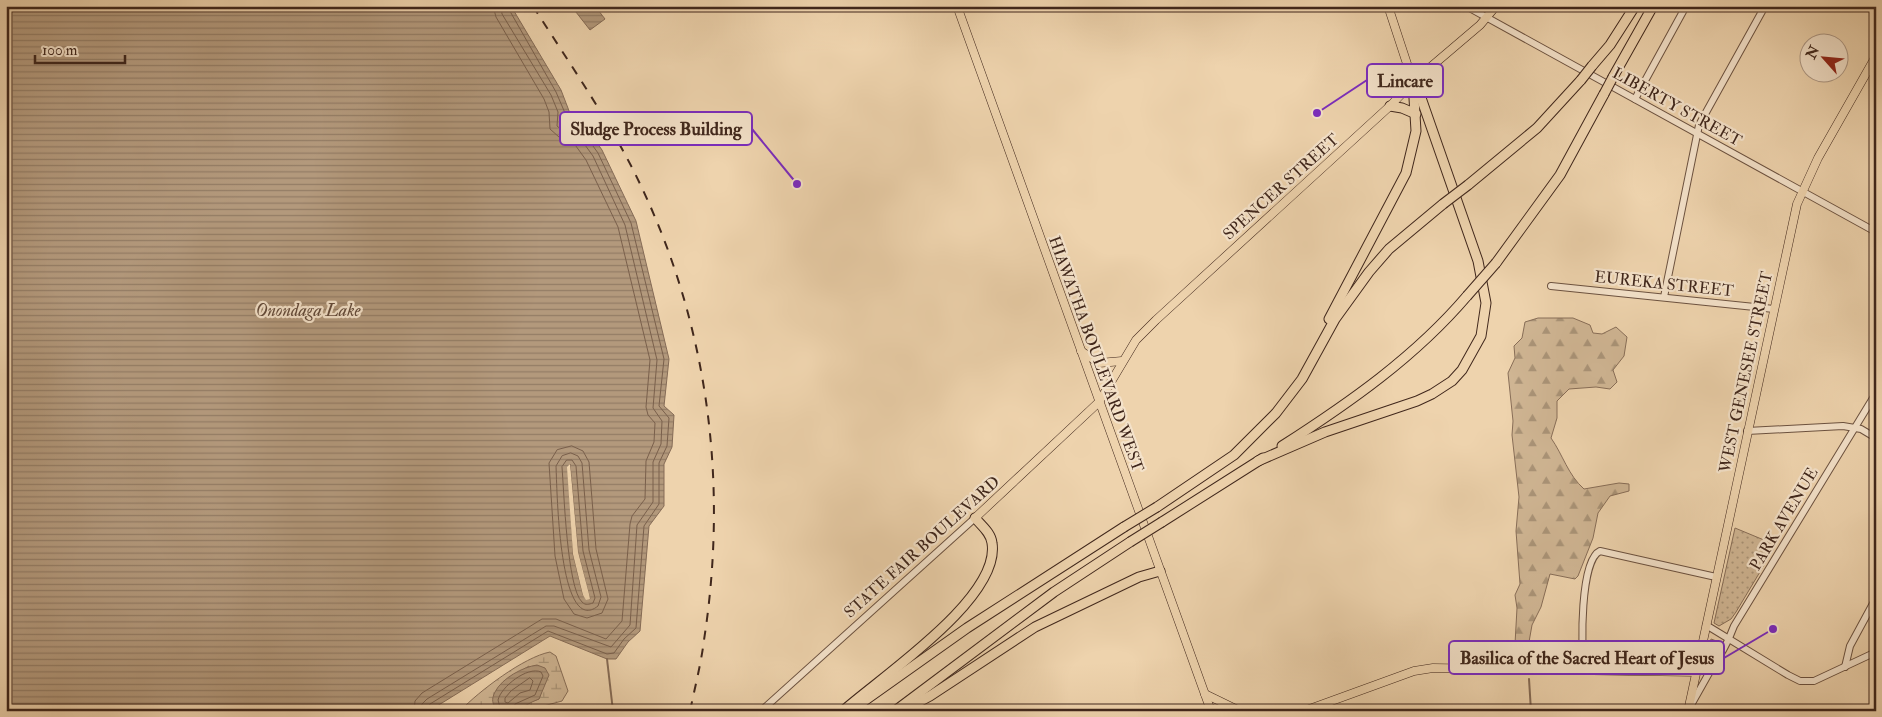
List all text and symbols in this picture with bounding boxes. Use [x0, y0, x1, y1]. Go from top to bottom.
scale bar [35, 32, 125, 64]
north arrow [1800, 32, 1850, 82]
text: 100 m [42, 41, 78, 60]
text: N [1802, 42, 1823, 63]
street label: LIBERTY STREET [1609, 63, 1745, 151]
callout: Lincare [1367, 64, 1443, 97]
text: Lincare [1377, 70, 1433, 93]
callout: Sludge Process Building [560, 112, 752, 145]
text: Sludge Process Building [570, 118, 743, 141]
street label: SPENCER STREET [1219, 130, 1343, 244]
street label: HIAWATHA BOULEVARD WEST [1044, 233, 1148, 475]
street label: EUREKA STREET [1593, 267, 1735, 301]
street label: WEST GENESEE STREET [1715, 269, 1777, 475]
water label: Onondaga Lake [255, 299, 362, 322]
street label: PARK AVENUE [1745, 464, 1823, 574]
street label: STATE FAIR BOULEVARD [840, 472, 1004, 622]
callout: Basilica of the Sacred Heart of Jesus [1449, 641, 1724, 674]
text: Basilica of the Sacred Heart of Jesus [1460, 647, 1714, 670]

